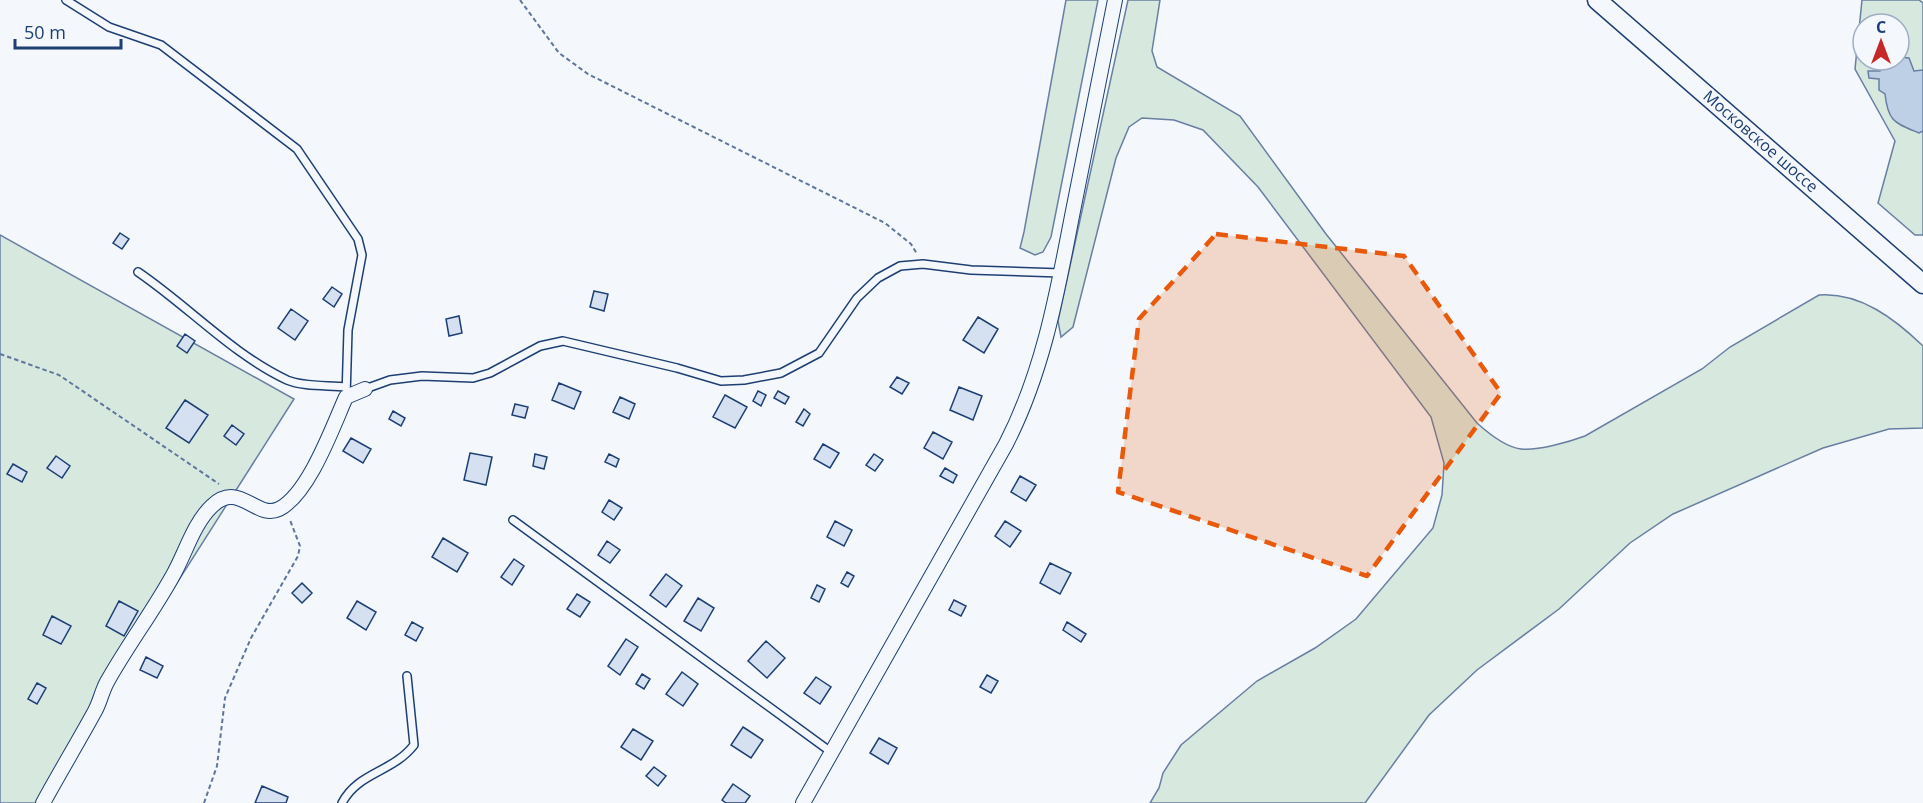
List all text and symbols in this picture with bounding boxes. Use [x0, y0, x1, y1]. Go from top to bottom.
scale bar [15, 12, 122, 50]
north arrow [1851, 12, 1911, 72]
text: С [1876, 16, 1886, 38]
text: 50 m [24, 20, 66, 44]
street label: Московское шоссе [1699, 85, 1823, 197]

